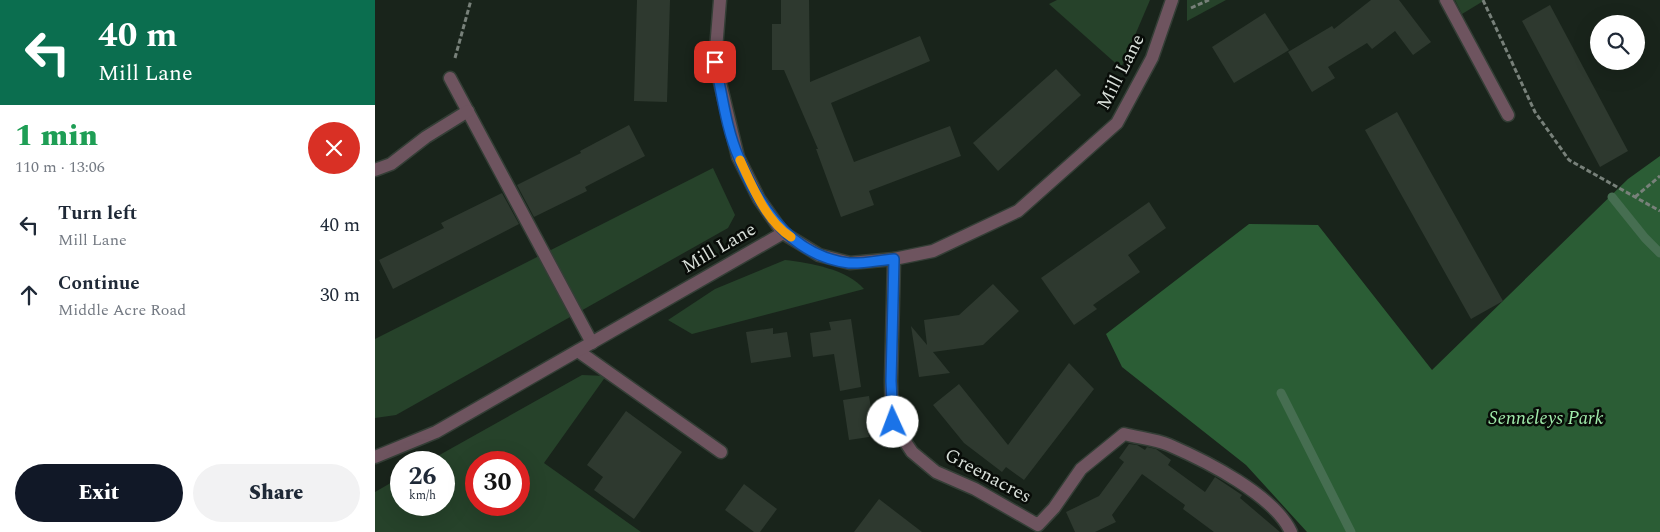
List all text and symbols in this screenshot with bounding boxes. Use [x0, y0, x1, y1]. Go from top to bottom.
text: 40 m [98, 9, 178, 62]
map controls [1590, 15, 1645, 70]
button: search [1590, 15, 1645, 70]
icon: left [15, 20, 80, 85]
street label: Mill Lane [1090, 29, 1152, 115]
pin [694, 41, 736, 83]
icon: arrive [701, 48, 729, 76]
text: Mill Lane [98, 57, 193, 90]
text: 1 min [15, 113, 98, 159]
button: close [308, 122, 360, 174]
text: 110 m · 13:06 [15, 155, 105, 179]
text: Turn left [58, 199, 137, 228]
icon: left [15, 211, 43, 239]
text: 40 m [320, 211, 360, 240]
street label: Mill Lane [676, 215, 762, 281]
text: Mill Lane [58, 228, 127, 252]
text: Continue [58, 269, 140, 298]
icon: ahead [15, 281, 43, 309]
text: 30 m [320, 281, 360, 310]
text: Middle Acre Road [58, 298, 186, 322]
position arrow [866, 395, 918, 447]
park label: Senneleys Park [1488, 404, 1604, 433]
street label: Greenacres [939, 441, 1037, 511]
speed limit sign: 30 [465, 451, 530, 516]
text: 26 [408, 458, 437, 496]
button: Exit [15, 464, 183, 522]
button: Share [193, 464, 360, 522]
text: km/h [409, 486, 436, 505]

